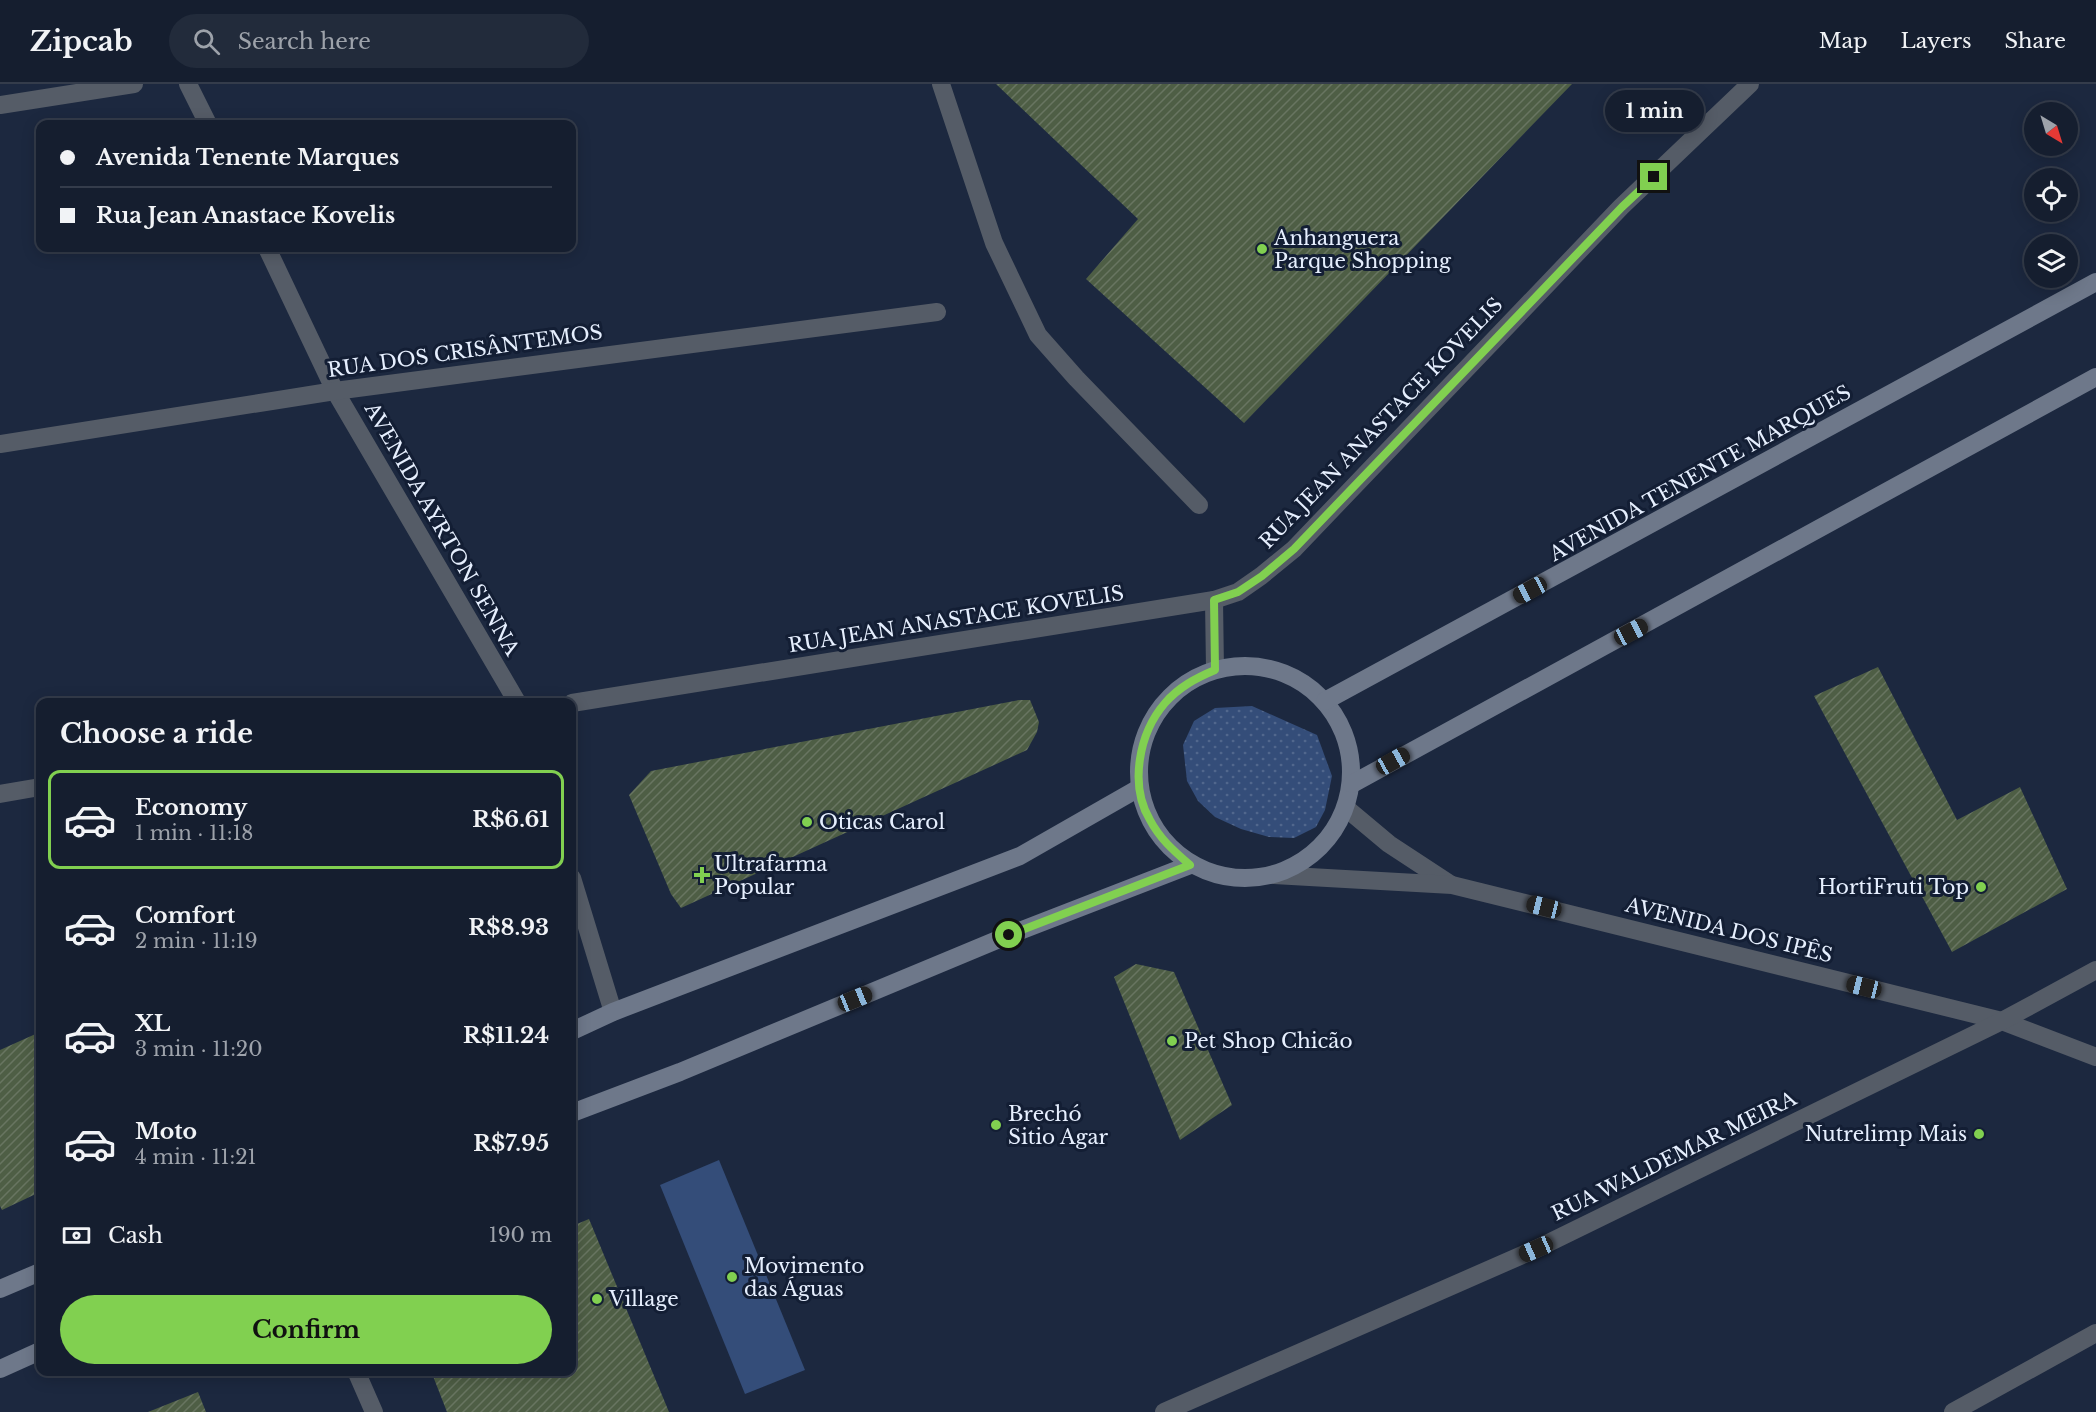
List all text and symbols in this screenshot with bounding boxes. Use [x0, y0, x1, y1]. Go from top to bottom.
search box [169, 14, 589, 68]
text: Zipcab [30, 24, 133, 59]
icon: search [190, 25, 223, 58]
text: Search here [238, 28, 371, 55]
text: Map [1819, 28, 1868, 54]
text: Layers [1901, 28, 1972, 54]
text: Share [2005, 28, 2066, 54]
callout: 1 min [1604, 90, 1704, 132]
text: 1 min [1626, 99, 1683, 123]
north arrow [2024, 102, 2078, 156]
map controls [2024, 102, 2078, 288]
text: Avenida Tenente Marques [96, 144, 399, 171]
route end [1640, 163, 1667, 190]
button: locate [2024, 168, 2078, 222]
text: Rua Jean Anastace Kovelis [96, 202, 395, 229]
place label: Anhanguera Parque Shopping [1273, 226, 1452, 273]
button: layers [2024, 234, 2078, 288]
marker: Anhanguera Parque Shopping [1255, 242, 1269, 256]
street label: RUA JEAN ANASTACE KOVELIS [1255, 293, 1507, 553]
street label: RUA DOS CRISÂNTEMOS [326, 319, 604, 382]
street label: AVENIDA TENENTE MARQUES [1544, 380, 1855, 567]
street label: AVENIDA AYRTON SENNA [359, 397, 525, 660]
car [1510, 574, 1550, 606]
street label: RUA JEAN ANASTACE KOVELIS [787, 581, 1125, 657]
car [1611, 616, 1651, 648]
text: Choose a ride [60, 717, 253, 750]
car [1373, 744, 1413, 778]
icon: car [63, 793, 117, 847]
text: Economy [135, 794, 247, 821]
text: R$6.61 [472, 806, 549, 833]
place label: Oticas Carol [819, 810, 945, 834]
marker: Oticas Carol [800, 815, 814, 829]
text: 1 min · 11:18 [135, 821, 253, 845]
place label: Ultrafarma Popular [714, 852, 828, 899]
marker: Ultrafarma Popular [695, 868, 709, 882]
place label: HortiFruti Top [1818, 875, 1969, 899]
marker: HortiFruti Top [1974, 880, 1988, 894]
street label: AVENIDA DOS IPÊS [1622, 891, 1835, 967]
car [1524, 894, 1564, 920]
icon: car [63, 901, 117, 955]
text: Comfort [135, 902, 235, 929]
text: R$8.93 [468, 914, 549, 941]
route start [995, 921, 1022, 948]
text: 2 min · 11:19 [135, 929, 258, 953]
car [1844, 974, 1884, 1000]
car [835, 984, 875, 1014]
icon: car [63, 1009, 117, 1063]
text: XL [135, 1010, 170, 1037]
text: R$11.24 [463, 1022, 549, 1049]
place label: Pet Shop Chicão [1184, 1029, 1352, 1053]
marker: Pet Shop Chicão [1165, 1034, 1179, 1048]
text: 3 min · 11:20 [135, 1037, 262, 1061]
street label: RUA WALDEMAR MEIRA [1548, 1086, 1801, 1226]
place label: Brechó Sitio Agar [1008, 1102, 1109, 1149]
icon: car [63, 1117, 117, 1171]
text: Moto [135, 1118, 197, 1145]
marker: Brechó Sitio Agar [989, 1118, 1003, 1132]
place label: Nutrelimp Mais [1805, 1122, 1967, 1146]
marker: Nutrelimp Mais [1972, 1127, 1986, 1141]
text: R$7.95 [473, 1130, 549, 1157]
text: 4 min · 11:21 [135, 1145, 256, 1169]
icon: cash [60, 1219, 93, 1252]
text: Cash [108, 1222, 163, 1249]
text: 190 m [489, 1223, 552, 1247]
car [1516, 1233, 1556, 1265]
place label: Movimento das Águas [744, 1254, 864, 1301]
marker: Movimento das Águas [725, 1270, 739, 1284]
place label: Village [608, 1287, 679, 1311]
marker: Village [590, 1292, 604, 1306]
button: Confirm [60, 1295, 552, 1364]

